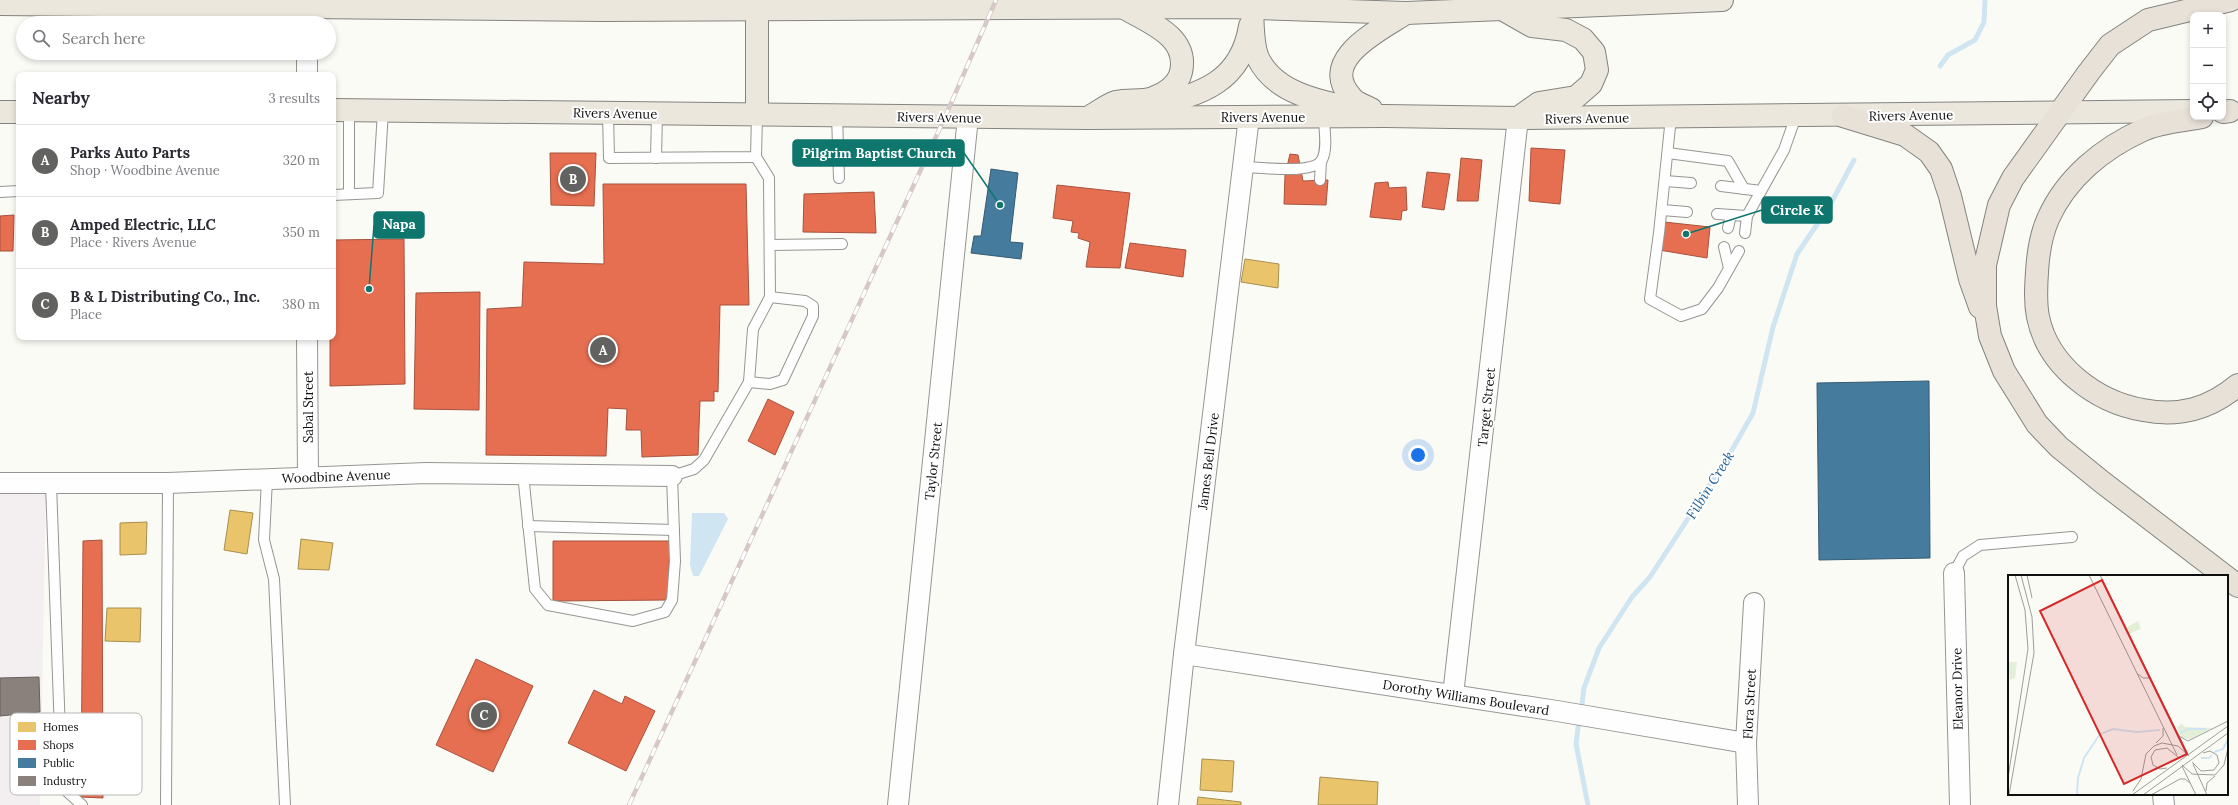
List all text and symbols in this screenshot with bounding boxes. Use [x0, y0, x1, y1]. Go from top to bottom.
map controls [2190, 12, 2226, 120]
button: + [2190, 12, 2226, 48]
search box [16, 16, 336, 60]
icon: search [30, 27, 52, 49]
text: Search here [62, 29, 145, 48]
button: − [2190, 48, 2226, 84]
button: locate [2190, 84, 2226, 120]
text: Nearby [32, 87, 90, 109]
text: 3 results [268, 90, 320, 107]
street label: Rivers Avenue [573, 104, 657, 123]
street label: Rivers Avenue [1869, 106, 1953, 125]
street label: Rivers Avenue [897, 108, 981, 127]
street label: Rivers Avenue [1221, 109, 1305, 126]
street label: Rivers Avenue [1545, 109, 1629, 128]
callout: Pilgrim Baptist Church [793, 140, 964, 166]
text: Parks Auto Parts [70, 143, 190, 162]
text: Pilgrim Baptist Church [802, 144, 957, 162]
text: A [41, 152, 49, 169]
text: 320 m [283, 152, 320, 169]
text: Shop · Woodbine Avenue [70, 162, 220, 179]
pin: B [560, 164, 586, 194]
callout: Circle K [1762, 197, 1832, 223]
text: Circle K [1770, 201, 1824, 219]
callout: Napa [374, 212, 424, 238]
text: Amped Electric, LLC [70, 215, 216, 234]
text: Napa [382, 215, 416, 233]
text: B [41, 224, 49, 241]
text: 350 m [283, 224, 320, 241]
text: Place · Rivers Avenue [70, 234, 197, 251]
text: B & L Distributing Co., Inc. [70, 287, 260, 306]
text: C [41, 296, 49, 313]
text: 380 m [282, 296, 320, 313]
text: Place [70, 306, 102, 323]
pin: A [590, 335, 616, 365]
street label: Target Street [1474, 367, 1499, 448]
street label: Sabal Street [300, 371, 317, 443]
street label: James Bell Drive [1194, 412, 1223, 512]
street label: Taylor Street [921, 421, 946, 501]
your location [1408, 445, 1428, 465]
water label: Filbin Creek [1682, 448, 1738, 522]
street label: Woodbine Avenue [281, 466, 391, 487]
inset map [2008, 575, 2228, 795]
street label: Eleanor Drive [1948, 648, 1967, 730]
street label: Flora Street [1739, 668, 1760, 740]
street label: Dorothy Williams Boulevard [1381, 676, 1551, 719]
pin: C [471, 700, 497, 730]
legend [10, 713, 142, 795]
text: Homes [43, 720, 79, 734]
text: Shops [43, 738, 74, 752]
text: Public [43, 756, 75, 770]
text: Industry [43, 774, 87, 788]

